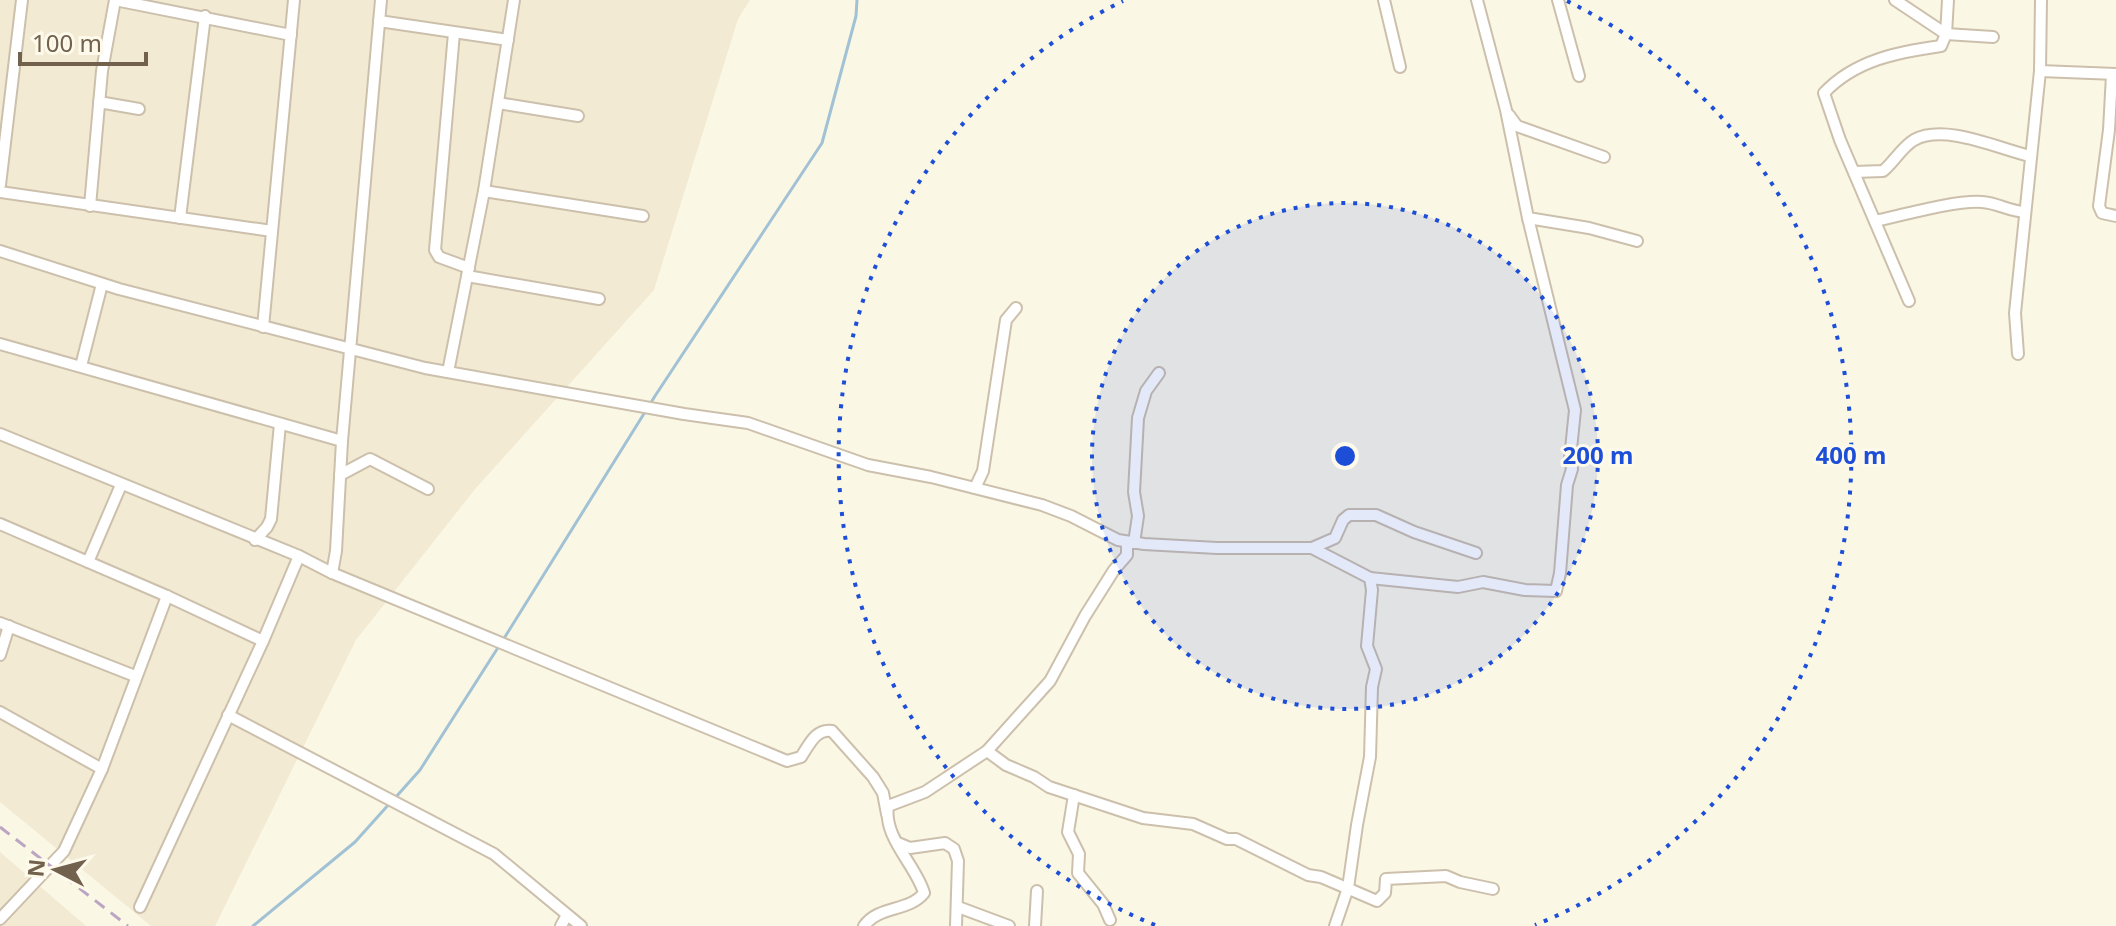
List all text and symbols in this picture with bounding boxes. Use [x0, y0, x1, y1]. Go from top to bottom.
scale bar [20, 16, 146, 66]
text: 100 m [32, 26, 102, 59]
text: 200 m [1563, 438, 1633, 471]
text: 400 m [1816, 438, 1886, 471]
centre of rings [1331, 442, 1359, 470]
north arrow [16, 830, 96, 910]
text: N [19, 857, 51, 878]

